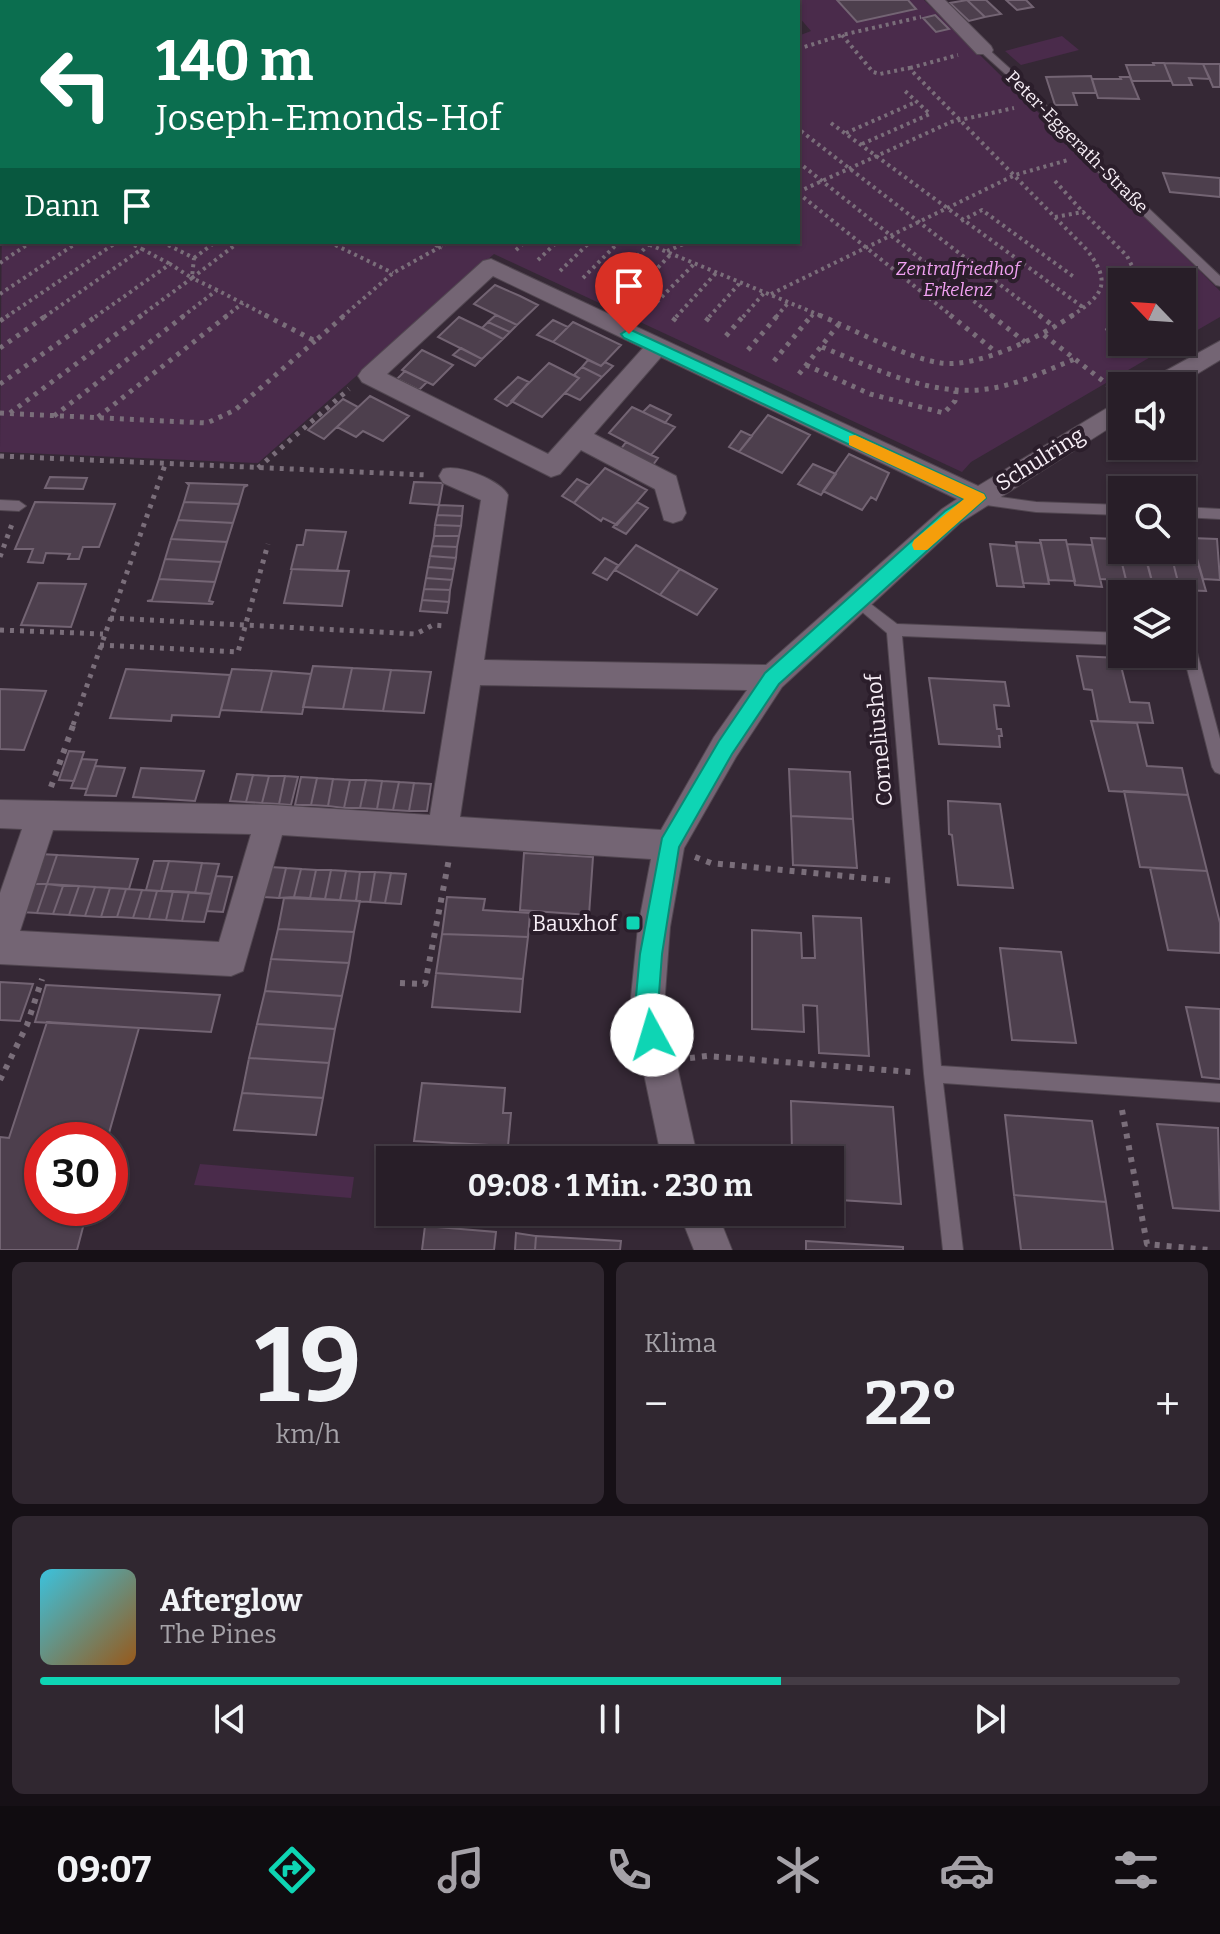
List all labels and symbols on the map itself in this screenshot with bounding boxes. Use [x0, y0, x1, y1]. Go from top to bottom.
street label: Peter-Eggerath-Straße [1001, 66, 1153, 218]
pin [595, 252, 663, 334]
park label: Zentralfriedhof Erkelenz [896, 258, 1023, 301]
north arrow [1108, 268, 1196, 356]
street label: Schulring [991, 421, 1089, 497]
street label: Corneliushof [860, 671, 898, 807]
place label: Bauxhof [532, 910, 618, 937]
marker: Bauxhof [624, 914, 642, 932]
position arrow [610, 993, 694, 1077]
speed limit sign: 30 [24, 1122, 128, 1226]

